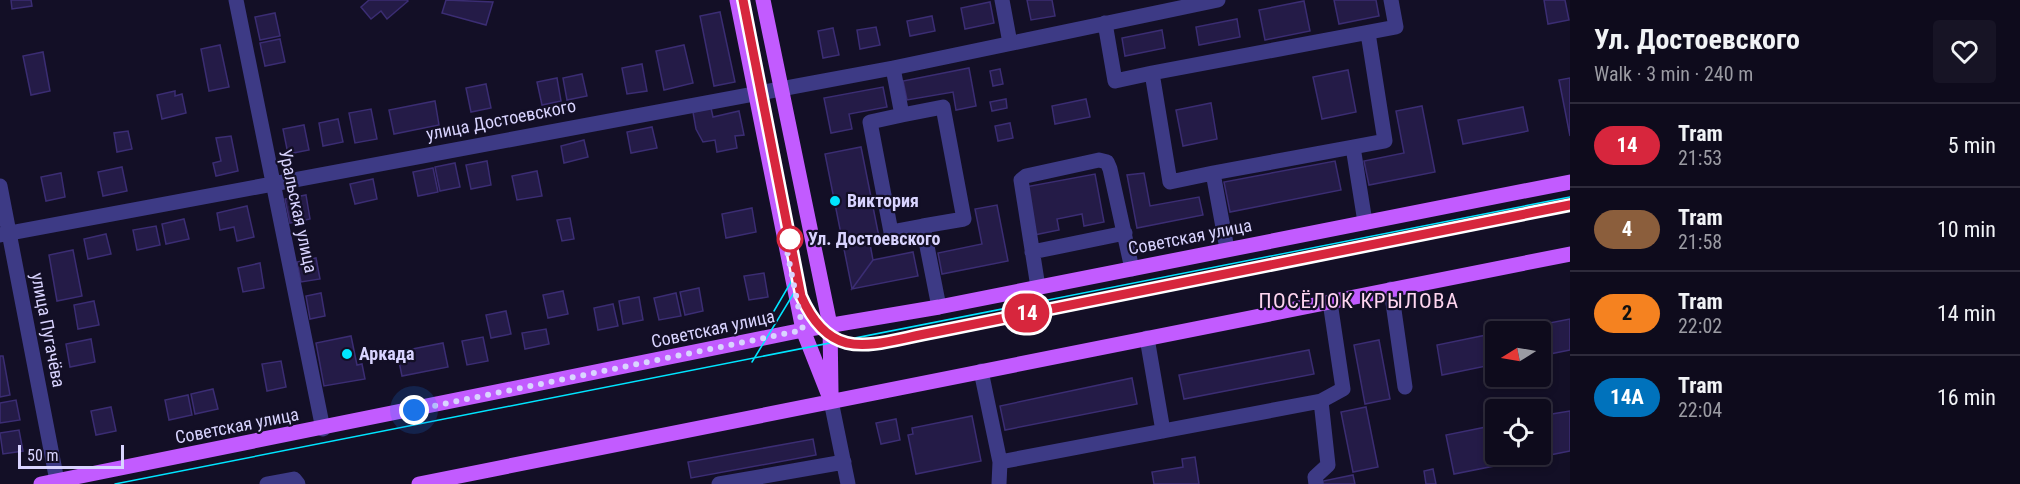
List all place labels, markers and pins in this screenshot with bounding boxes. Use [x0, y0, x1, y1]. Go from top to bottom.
place label: Виктория [847, 190, 919, 211]
marker: Виктория [828, 194, 842, 208]
marker: Ул. Достоевского [777, 226, 803, 252]
place label: Ул. Достоевского [808, 228, 940, 249]
place label: Аркада [359, 343, 414, 364]
marker: Аркада [340, 347, 354, 361]

